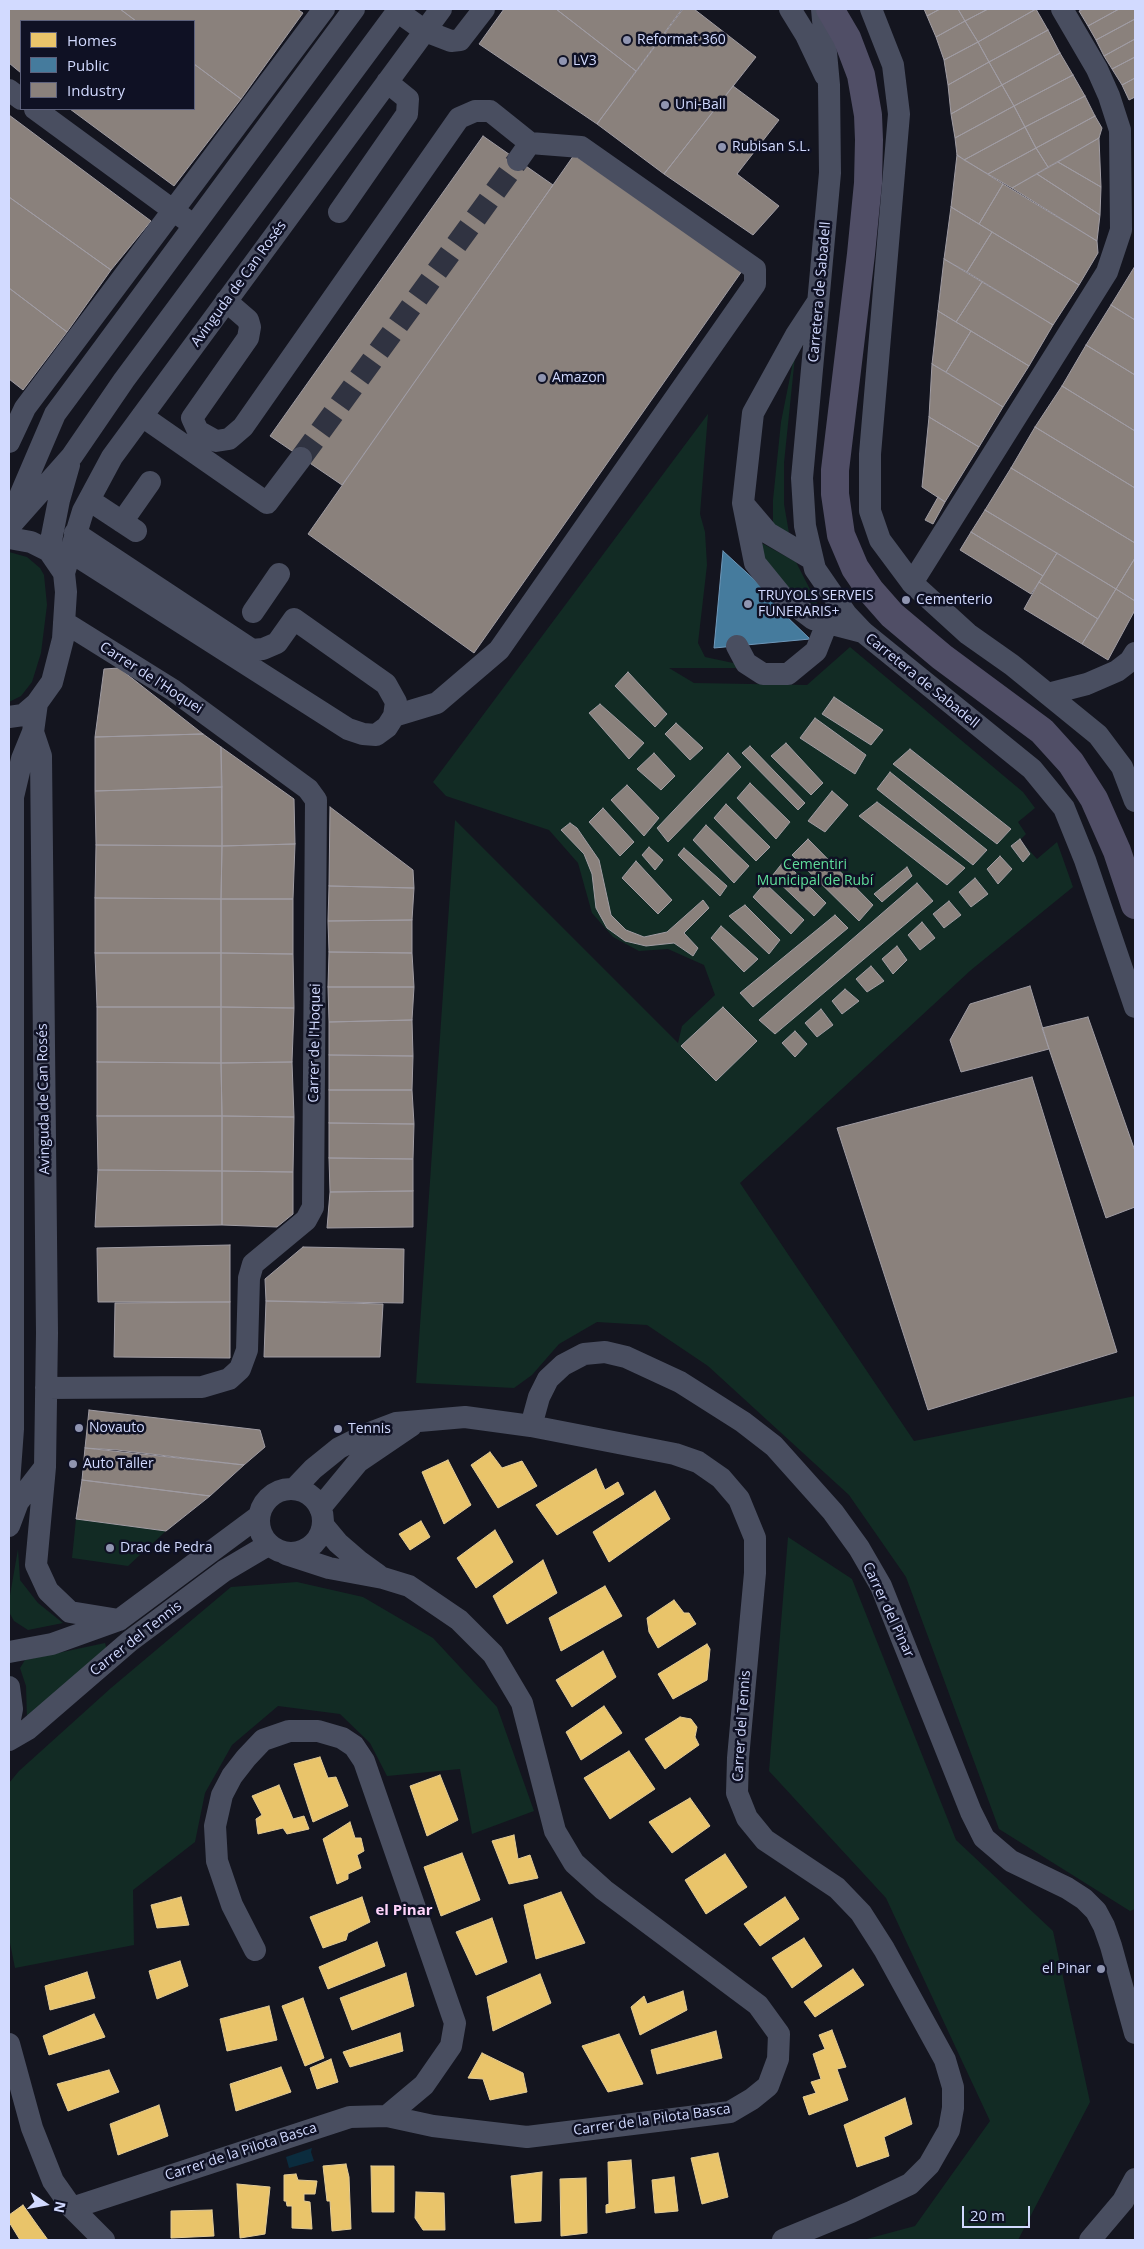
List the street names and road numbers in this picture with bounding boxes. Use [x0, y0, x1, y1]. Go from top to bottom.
street label: Avinguda de Can Rosés [188, 218, 290, 350]
street label: Carretera de Sabadell [805, 221, 835, 363]
street label: Carretera de Sabadell [862, 630, 982, 732]
street label: Carrer de l'Hoquei [96, 638, 206, 718]
street label: Carrer de l'Hoquei [306, 983, 324, 1103]
street label: Avinguda de Can Rosés [34, 1023, 54, 1175]
street label: Carrer del Pinar [859, 1560, 917, 1660]
street label: Carrer del Tennis [87, 1598, 185, 1680]
street label: Carrer del Tennis [730, 1670, 754, 1782]
street label: Carrer de la Pilota Basca [572, 2101, 732, 2139]
street label: Carrer de la Pilota Basca [163, 2120, 319, 2184]

